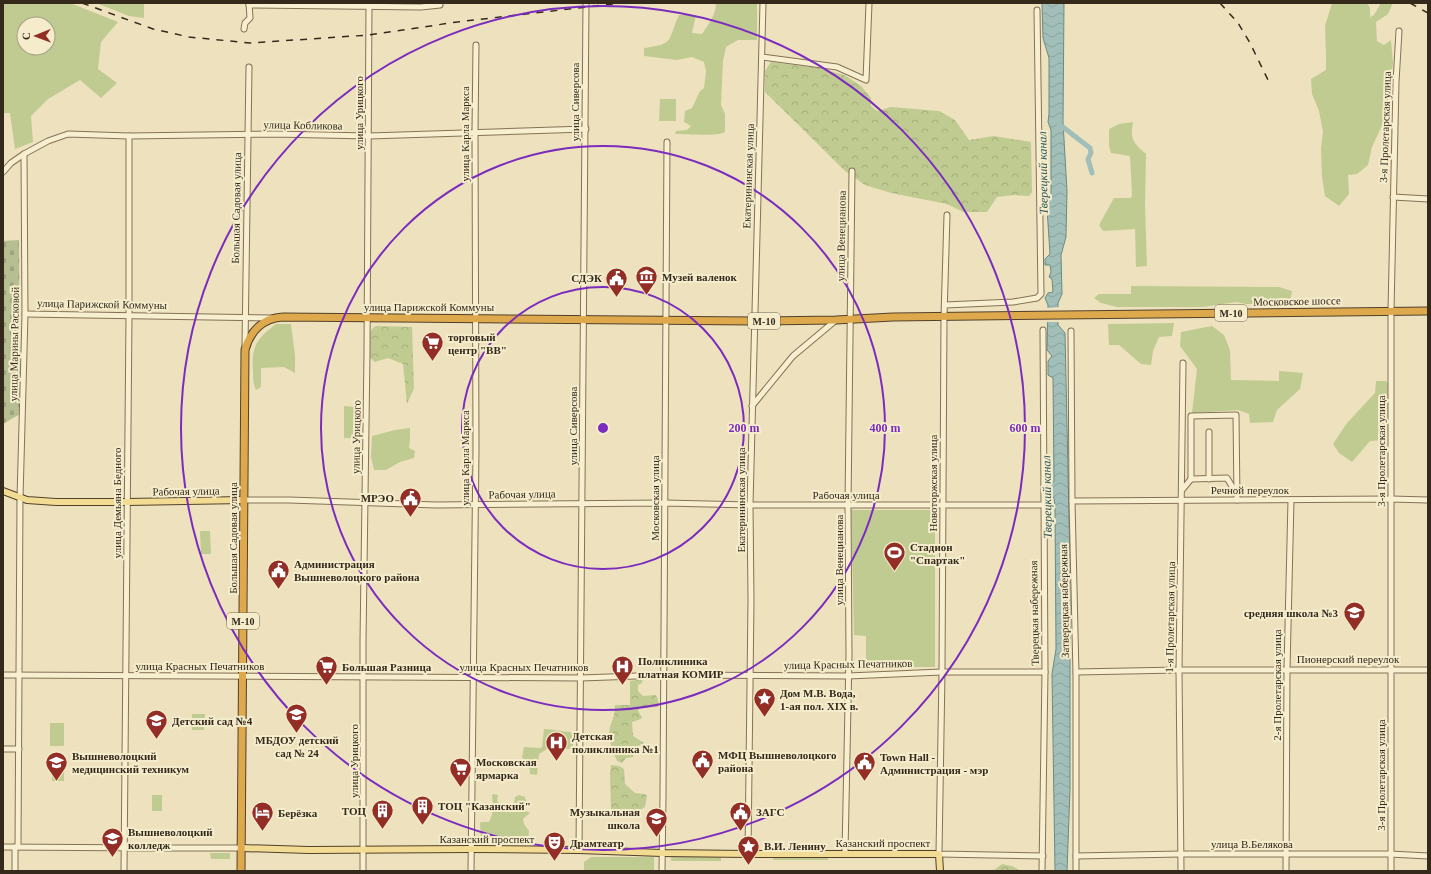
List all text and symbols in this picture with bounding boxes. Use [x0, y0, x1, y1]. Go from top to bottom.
north arrow [16, 16, 56, 56]
text: С [20, 32, 32, 40]
street label: улица Сиверсова [569, 62, 581, 141]
street label: 3-я Пролетарская улица [1377, 71, 1393, 183]
street label: улица Урицкого [353, 75, 365, 150]
street label: улица Карла Маркса [459, 86, 471, 182]
street label: улица Кобликова [263, 118, 343, 132]
street label: Екатерининская улица [740, 123, 756, 229]
water label: Тверецкий канал [1035, 131, 1051, 215]
street label: Большая Садовая улица [229, 152, 243, 264]
street label: улица Венецианова [834, 190, 848, 282]
museum icon: Музей валенок [634, 264, 660, 297]
public building icon: СДЭК [604, 265, 630, 298]
place label: Музей валенок [662, 271, 738, 283]
place label: СДЭК [571, 272, 602, 284]
street label: улица Марины Расковой [7, 286, 21, 401]
street label: Московское шоссе [1253, 294, 1341, 308]
street label: улица Парижской Коммуны [37, 297, 168, 311]
street label: улица Парижской Коммуны [364, 301, 495, 313]
road number: М-10 [1215, 305, 1247, 321]
road number: М-10 [748, 313, 780, 329]
supermarket icon: торговый центр "ВВ" [419, 330, 445, 363]
place label: торговый центр "ВВ" [448, 331, 507, 356]
street label: улица Сиверсова [567, 386, 579, 465]
street label: 3-я Пролетарская улица [1375, 395, 1387, 507]
street label: улица Урицкого [349, 399, 363, 474]
street label: улица Карла Маркса [459, 410, 471, 506]
centre of rings [596, 421, 610, 435]
text: 200 m [729, 421, 760, 435]
text: 400 m [870, 421, 901, 435]
text: 600 m [1010, 421, 1041, 435]
street label: Новоторжская улица [927, 434, 939, 531]
street label: улица Демьяна Бедного [111, 447, 123, 558]
street label: Екатерининская улица [735, 447, 747, 553]
street label: Московская улица [649, 455, 661, 541]
water label: Тверецкий канал [1039, 455, 1055, 539]
street label: Большая Садовая улица [227, 482, 239, 594]
street label: Рабочая улица [152, 484, 220, 498]
street label: Речной переулок [1211, 484, 1290, 496]
public building icon: МРЭО [397, 485, 423, 518]
street label: Рабочая улица [488, 487, 556, 501]
street label: Рабочая улица [812, 489, 880, 501]
place label: МРЭО [361, 492, 394, 504]
street label: улица Венецианова [833, 514, 845, 605]
sports icon: Стадион "Спартак" [881, 540, 907, 573]
place label: Стадион "Спартак" [910, 541, 965, 566]
street label: Затверецкая набережная [1057, 544, 1071, 658]
public building icon: Администрация Вышневолоцкого района [266, 557, 292, 590]
place label: Администрация Вышневолоцкого района [294, 558, 420, 583]
street label: Тверецкая набережная [1027, 560, 1041, 666]
street label: 1-я Пролетарская улица [1163, 561, 1177, 673]
school or university icon: средняя школа №3 [1341, 600, 1367, 633]
place label: средняя школа №3 [1244, 607, 1338, 619]
road number: М-10 [227, 613, 259, 629]
street label: 2-я Пролетарская улица [1271, 629, 1283, 741]
street label: Пионерский переулок [1297, 653, 1400, 665]
supermarket icon: Большая Разница [314, 654, 340, 687]
hospital icon: Поликлиника платная КОМИР [609, 654, 635, 687]
place label: Поликлиника платная КОМИР [638, 655, 724, 680]
street label: улица Красных Печатников [784, 657, 912, 671]
street label: улица Красных Печатников [136, 660, 264, 672]
place label: Большая Разница [342, 661, 432, 673]
street label: улица Красных Печатников [460, 661, 588, 673]
place icon: Дом М.В. Вода, 1-ая пол. XIX в. [752, 686, 778, 719]
place label: Дом М.В. Вода, 1-ая пол. XIX в. [780, 687, 859, 712]
school or university icon: МБДОУ детский сад № 24 [284, 701, 310, 734]
school or university icon: Детский сад №4 [144, 708, 170, 741]
place label: Детский сад №4 [172, 715, 253, 727]
street label: 3-я Пролетарская улица [1375, 719, 1387, 831]
street label: улица Урицкого [348, 723, 360, 798]
hospital icon: Детская поликлиника №1 [543, 729, 569, 762]
place label: Детская поликлиника №1 [572, 730, 659, 755]
place label: МБДОУ детский сад № 24 [255, 734, 339, 759]
public building icon: МФЦ Вышневолоцкого района [689, 748, 715, 781]
school or university icon: Вышневолоцкий медицинский техникум [44, 749, 70, 782]
place label: МФЦ Вышневолоцкого района [718, 749, 837, 774]
place label: Вышневолоцкий медицинский техникум [72, 750, 190, 775]
public building icon: Town Hall - Администрация - мэр [852, 750, 878, 783]
place label: Town Hall - Администрация - мэр [880, 751, 988, 776]
supermarket icon: Московская ярмарка [447, 755, 473, 788]
place label: Московская ярмарка [476, 756, 537, 781]
building icon: ТОЦ "Казанский" [410, 793, 436, 826]
building icon: ТОЦ [369, 798, 395, 831]
public building icon: ЗАГС [727, 799, 753, 832]
hotel icon: Берёзка [249, 800, 275, 833]
place label: ТОЦ "Казанский" [438, 800, 531, 812]
place label: ТОЦ [342, 805, 366, 817]
school or university icon: Музыкальная школа [643, 805, 669, 838]
place label: Музыкальная школа [570, 806, 640, 831]
place label: ЗАГС [756, 806, 785, 818]
place label: Берёзка [278, 807, 318, 819]
school or university icon: Вышневолоцкий колледж [99, 825, 125, 858]
place label: Вышневолоцкий колледж [128, 826, 213, 851]
theatre icon: Драмтеатр [541, 830, 567, 863]
street label: Казанский проспект [440, 833, 535, 845]
place icon: В.И. Ленину [735, 833, 761, 866]
place label: Драмтеатр [570, 837, 624, 849]
street label: Казанский проспект [836, 837, 931, 849]
street label: улица В.Белякова [1211, 838, 1293, 850]
place label: В.И. Ленину [764, 840, 826, 852]

